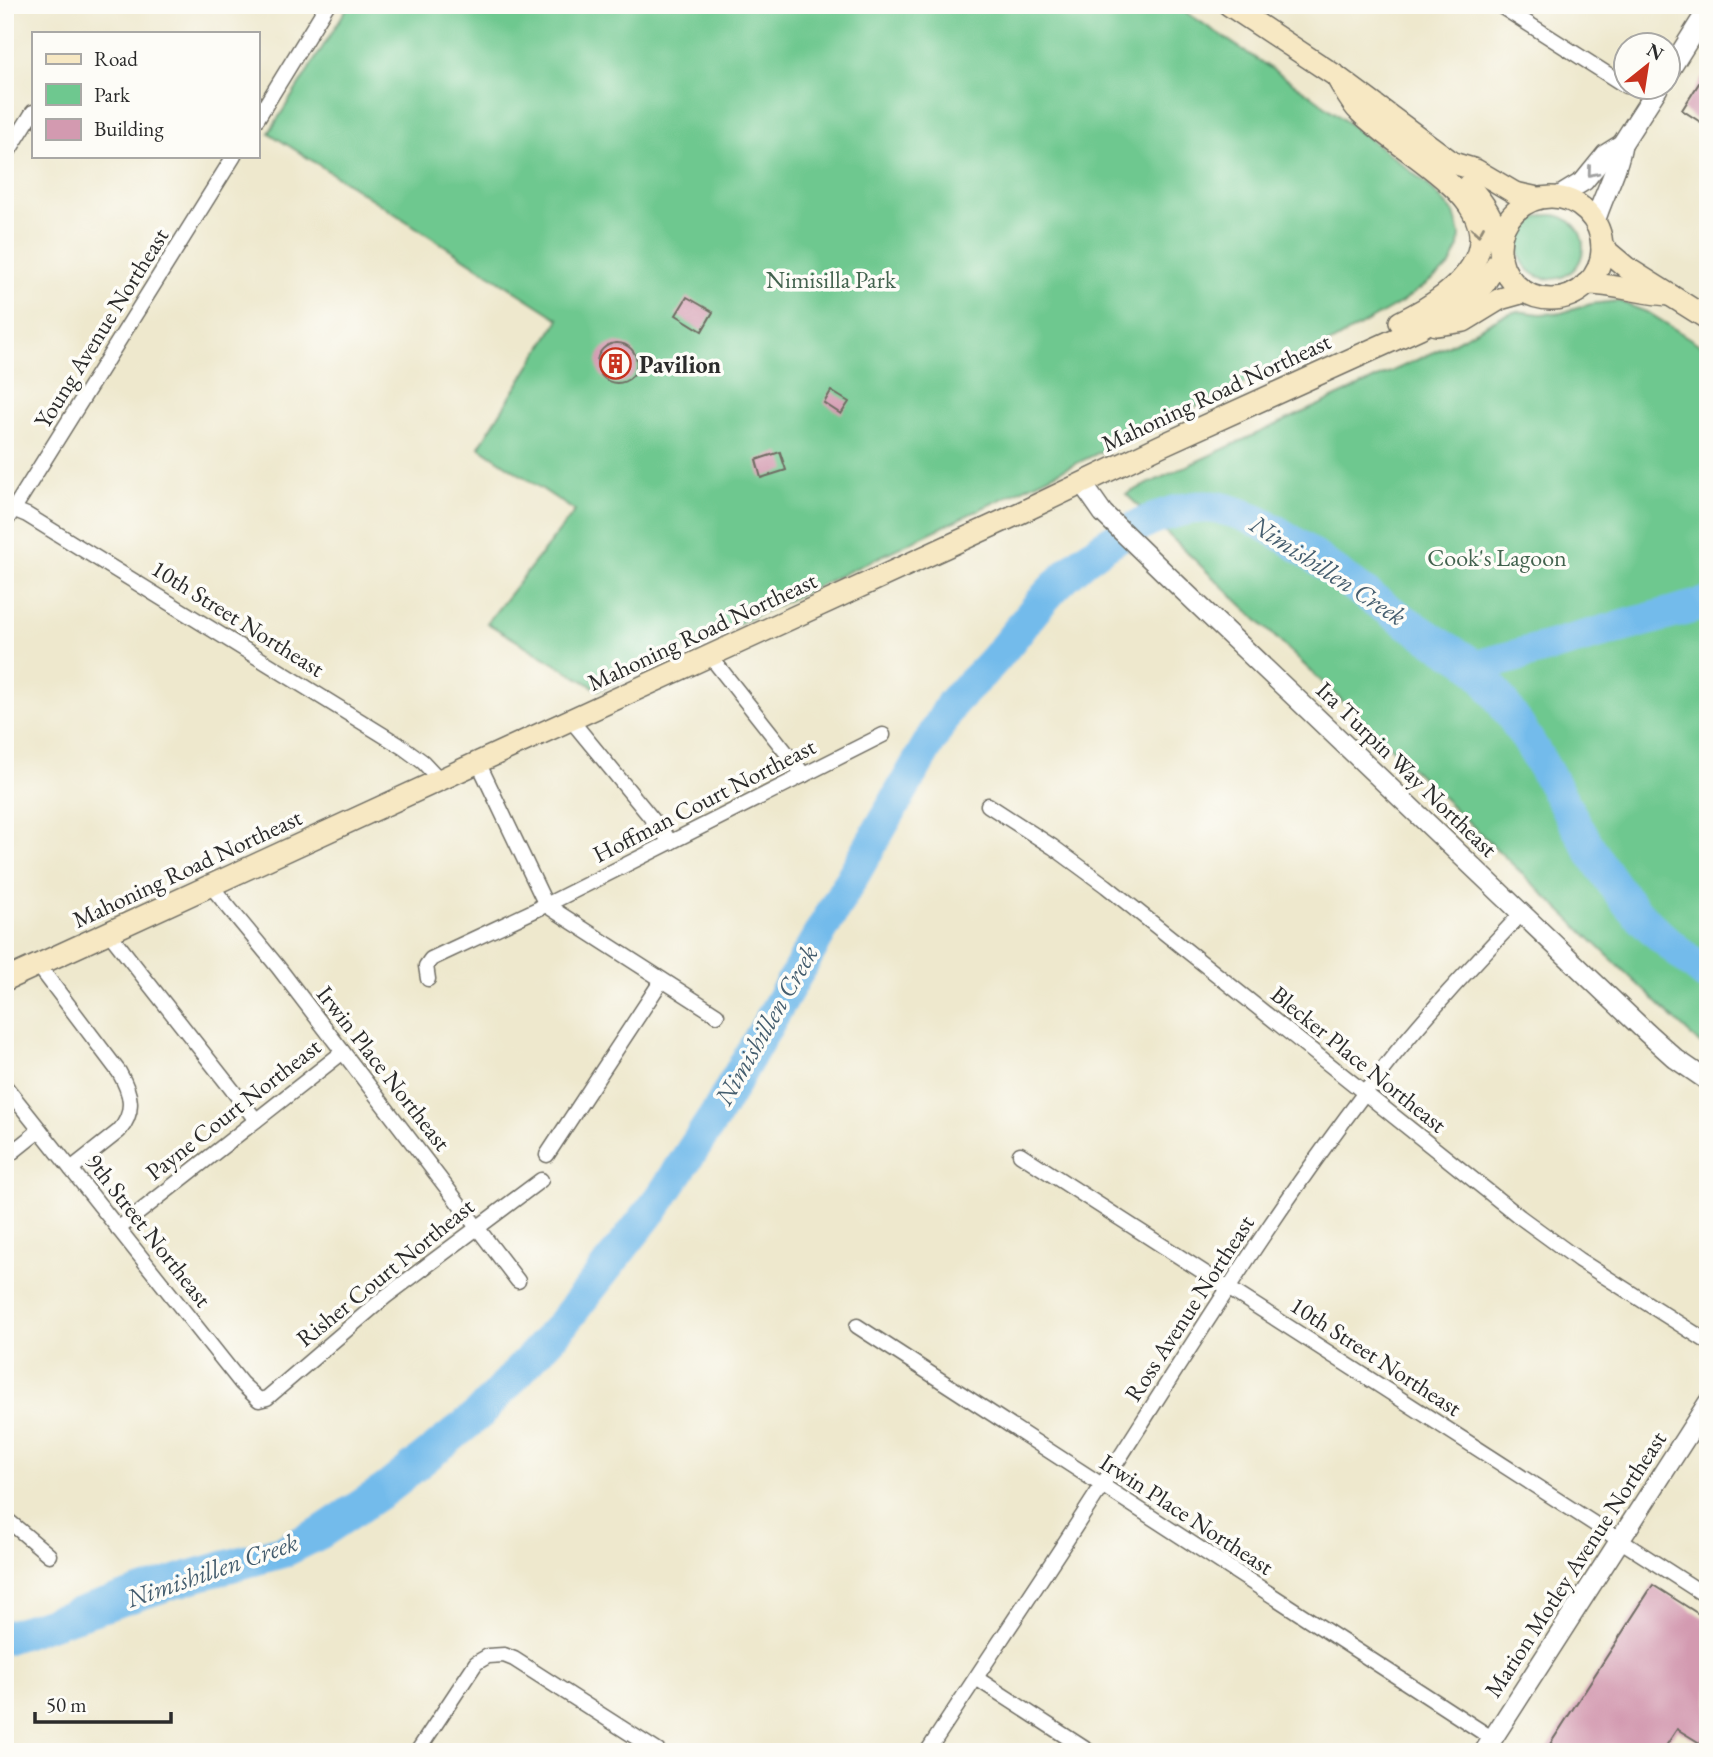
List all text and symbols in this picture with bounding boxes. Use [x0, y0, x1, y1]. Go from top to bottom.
legend [32, 32, 259, 158]
north arrow [1612, 32, 1682, 102]
text: N [1642, 37, 1669, 67]
text: Road [94, 45, 138, 72]
text: Park [94, 81, 131, 108]
text: Building [94, 115, 164, 142]
one-way arrow [1588, 164, 1600, 177]
street label: Young Avenue Northeast [27, 222, 175, 434]
one-way arrow [1470, 225, 1485, 237]
park label: Nimisilla Park [766, 264, 897, 295]
street label: Mahoning Road Northeast [1096, 325, 1336, 459]
building icon: Pavilion [599, 347, 633, 381]
place label: Pavilion [639, 349, 722, 380]
water label: Nimishillen Creek [1243, 506, 1413, 633]
park label: Cook's Lagoon [1427, 542, 1567, 573]
street label: 10th Street Northeast [146, 552, 331, 684]
street label: Mahoning Road Northeast [582, 564, 822, 698]
street label: Ira Turpin Way Northeast [1310, 674, 1505, 864]
street label: Hoffman Court Northeast [587, 730, 821, 870]
street label: Mahoning Road Northeast [67, 801, 307, 935]
water label: Nimishillen Creek [706, 939, 826, 1112]
street label: Irwin Place Northeast [310, 979, 458, 1157]
street label: Blecker Place Northeast [1265, 979, 1454, 1140]
street label: Payne Court Northeast [139, 1031, 327, 1187]
street label: 9th Street Northeast [79, 1147, 219, 1313]
street label: Risher Court Northeast [290, 1190, 481, 1353]
street label: Ross Avenue Northeast [1117, 1209, 1261, 1407]
street label: 10th Street Northeast [1284, 1289, 1468, 1423]
street label: Marion Motley Avenue Northeast [1477, 1424, 1673, 1703]
street label: Irwin Place Northeast [1094, 1446, 1280, 1582]
water label: Nimishillen Creek [121, 1525, 302, 1616]
scale bar [35, 1680, 172, 1724]
text: 50 m [46, 1691, 87, 1718]

